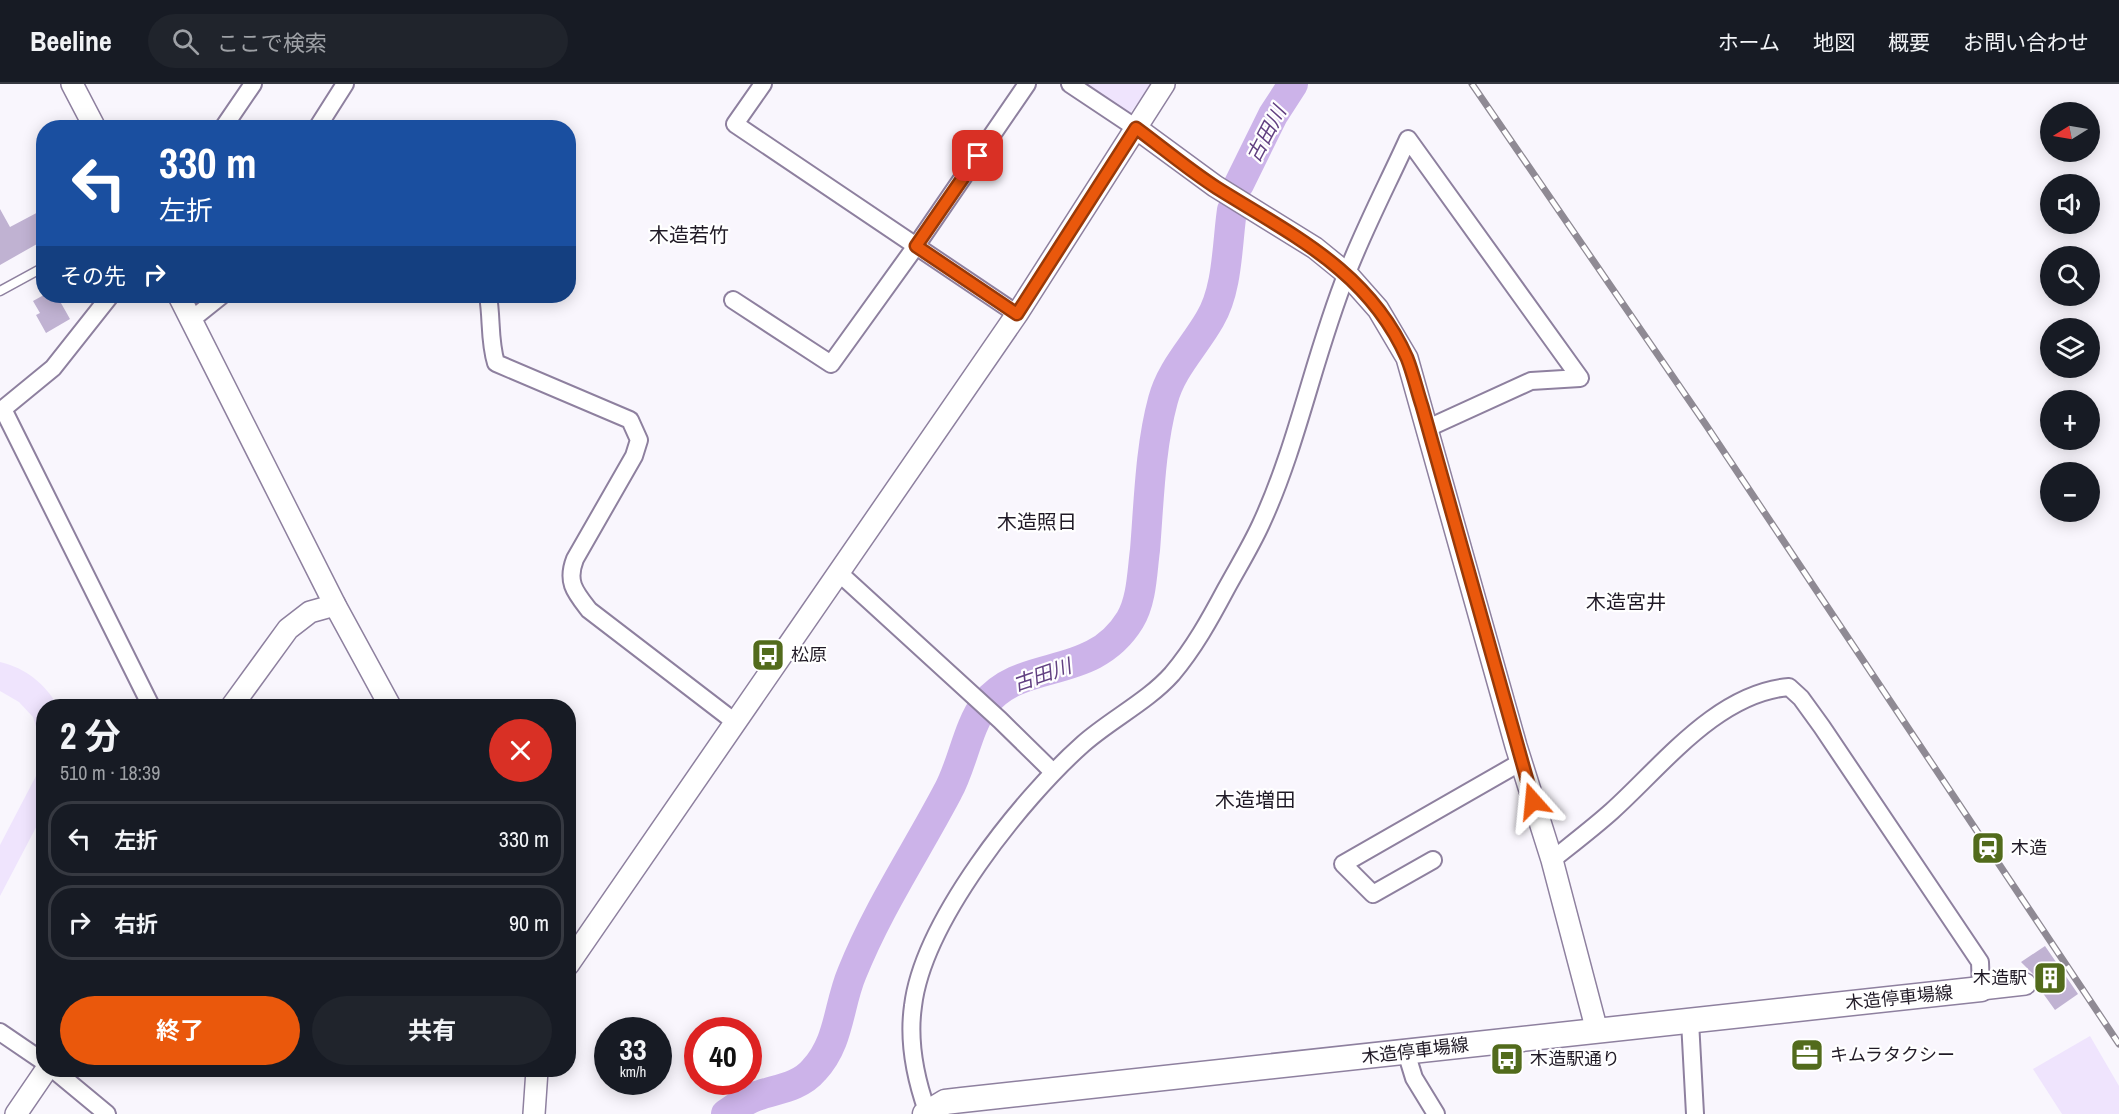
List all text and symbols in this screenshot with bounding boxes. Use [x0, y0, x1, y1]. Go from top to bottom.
search box [148, 14, 568, 68]
text: Beeline [30, 22, 112, 60]
icon: search [169, 25, 202, 58]
text: ここで検索 [217, 28, 327, 58]
text: ホーム [1718, 28, 1780, 57]
text: 地図 [1813, 28, 1855, 57]
text: 概要 [1888, 28, 1930, 57]
text: お問い合わせ [1963, 28, 2089, 57]
water label: 古田川 [1240, 99, 1293, 167]
north arrow [2040, 102, 2100, 162]
map controls [2040, 102, 2100, 522]
pin [952, 130, 1003, 181]
text: 330 m [159, 135, 257, 191]
icon: arrive [961, 139, 994, 172]
icon: left [60, 144, 138, 222]
button: sound [2040, 174, 2100, 234]
text: 左折 [159, 192, 213, 228]
district label: 木造若竹 [649, 221, 729, 248]
button: search [2040, 246, 2100, 306]
icon: right [138, 258, 171, 291]
text: その先 [60, 261, 126, 291]
button: layers [2040, 318, 2100, 378]
button: + [2040, 390, 2100, 450]
button: − [2040, 462, 2100, 522]
district label: 木造照日 [997, 508, 1077, 535]
district label: 木造宮井 [1586, 588, 1666, 615]
bus stop icon: 松原 [750, 637, 786, 673]
place label: 松原 [791, 642, 827, 667]
water label: 古田川 [1009, 651, 1076, 697]
text: 2 分 [60, 712, 121, 760]
button: close [489, 719, 552, 782]
text: 510 m · 18:39 [60, 759, 160, 786]
position arrow [1501, 769, 1565, 833]
district label: 木造増田 [1215, 786, 1295, 813]
icon: left [63, 822, 96, 855]
text: 330 m [499, 824, 549, 854]
text: 左折 [114, 825, 158, 855]
station icon: 木造 [1970, 830, 2006, 866]
place label: 木造 [2011, 835, 2047, 860]
icon: right [63, 906, 96, 939]
text: 90 m [509, 908, 549, 938]
text: 右折 [114, 909, 158, 939]
building icon: 木造駅 [2032, 960, 2068, 996]
place label: 木造駅 [1973, 965, 2027, 990]
street label: 木造停車場線 [1844, 979, 1954, 1016]
button: 終了 [60, 996, 300, 1065]
button: 共有 [312, 996, 552, 1065]
speed limit sign: 40 [684, 1017, 762, 1095]
text: 33 [619, 1029, 647, 1069]
street label: 木造停車場線 [1360, 1032, 1470, 1069]
office icon: キムラタクシー [1789, 1037, 1825, 1073]
bus stop icon: 木造駅通り [1489, 1041, 1525, 1077]
place label: キムラタクシー [1830, 1042, 1955, 1067]
place label: 木造駅通り [1530, 1046, 1620, 1071]
text: km/h [620, 1061, 646, 1082]

